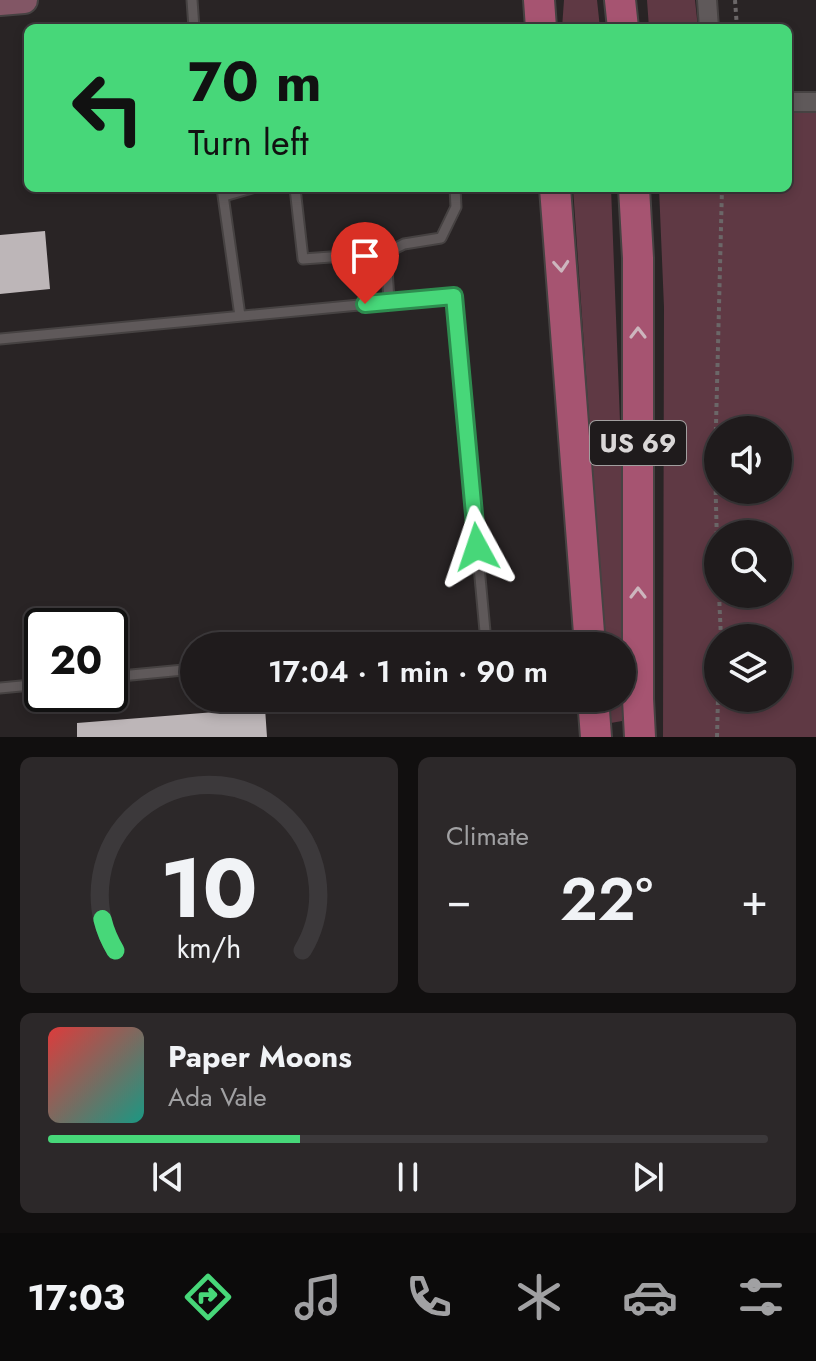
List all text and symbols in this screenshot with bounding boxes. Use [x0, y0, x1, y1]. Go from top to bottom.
text: 70 m [188, 41, 322, 122]
icon: left [56, 56, 160, 160]
text: Turn left [188, 116, 309, 168]
pin [331, 222, 399, 304]
icon: arrive [343, 234, 387, 278]
one-way arrow [553, 260, 570, 273]
one-way arrow [629, 326, 647, 339]
map controls [704, 416, 792, 712]
button: sound [704, 416, 792, 504]
road number: US 69 [590, 421, 686, 465]
position arrow [435, 505, 519, 589]
button: search [704, 520, 792, 608]
one-way arrow [629, 586, 647, 599]
speed limit sign: 20 [24, 608, 128, 712]
button: layers [704, 624, 792, 712]
text: 17:04 · 1 min · 90 m [268, 650, 548, 693]
text: Climate [446, 817, 529, 855]
text: 10 [160, 828, 258, 948]
text: 22° [560, 856, 653, 943]
text: − [446, 868, 472, 932]
text: + [741, 868, 768, 932]
text: km/h [177, 927, 241, 969]
text: Paper Moons [168, 1035, 352, 1078]
text: Ada Vale [168, 1078, 267, 1116]
icon: previous [146, 1155, 190, 1199]
icon: pause [386, 1155, 430, 1199]
icon: next [626, 1155, 670, 1199]
icon: directions [180, 1269, 236, 1325]
icon: music [290, 1269, 346, 1325]
icon: phone [401, 1269, 457, 1325]
icon: climate [511, 1269, 567, 1325]
icon: car [622, 1269, 678, 1325]
icon: filters [733, 1269, 789, 1325]
text: 17:03 [27, 1271, 125, 1323]

